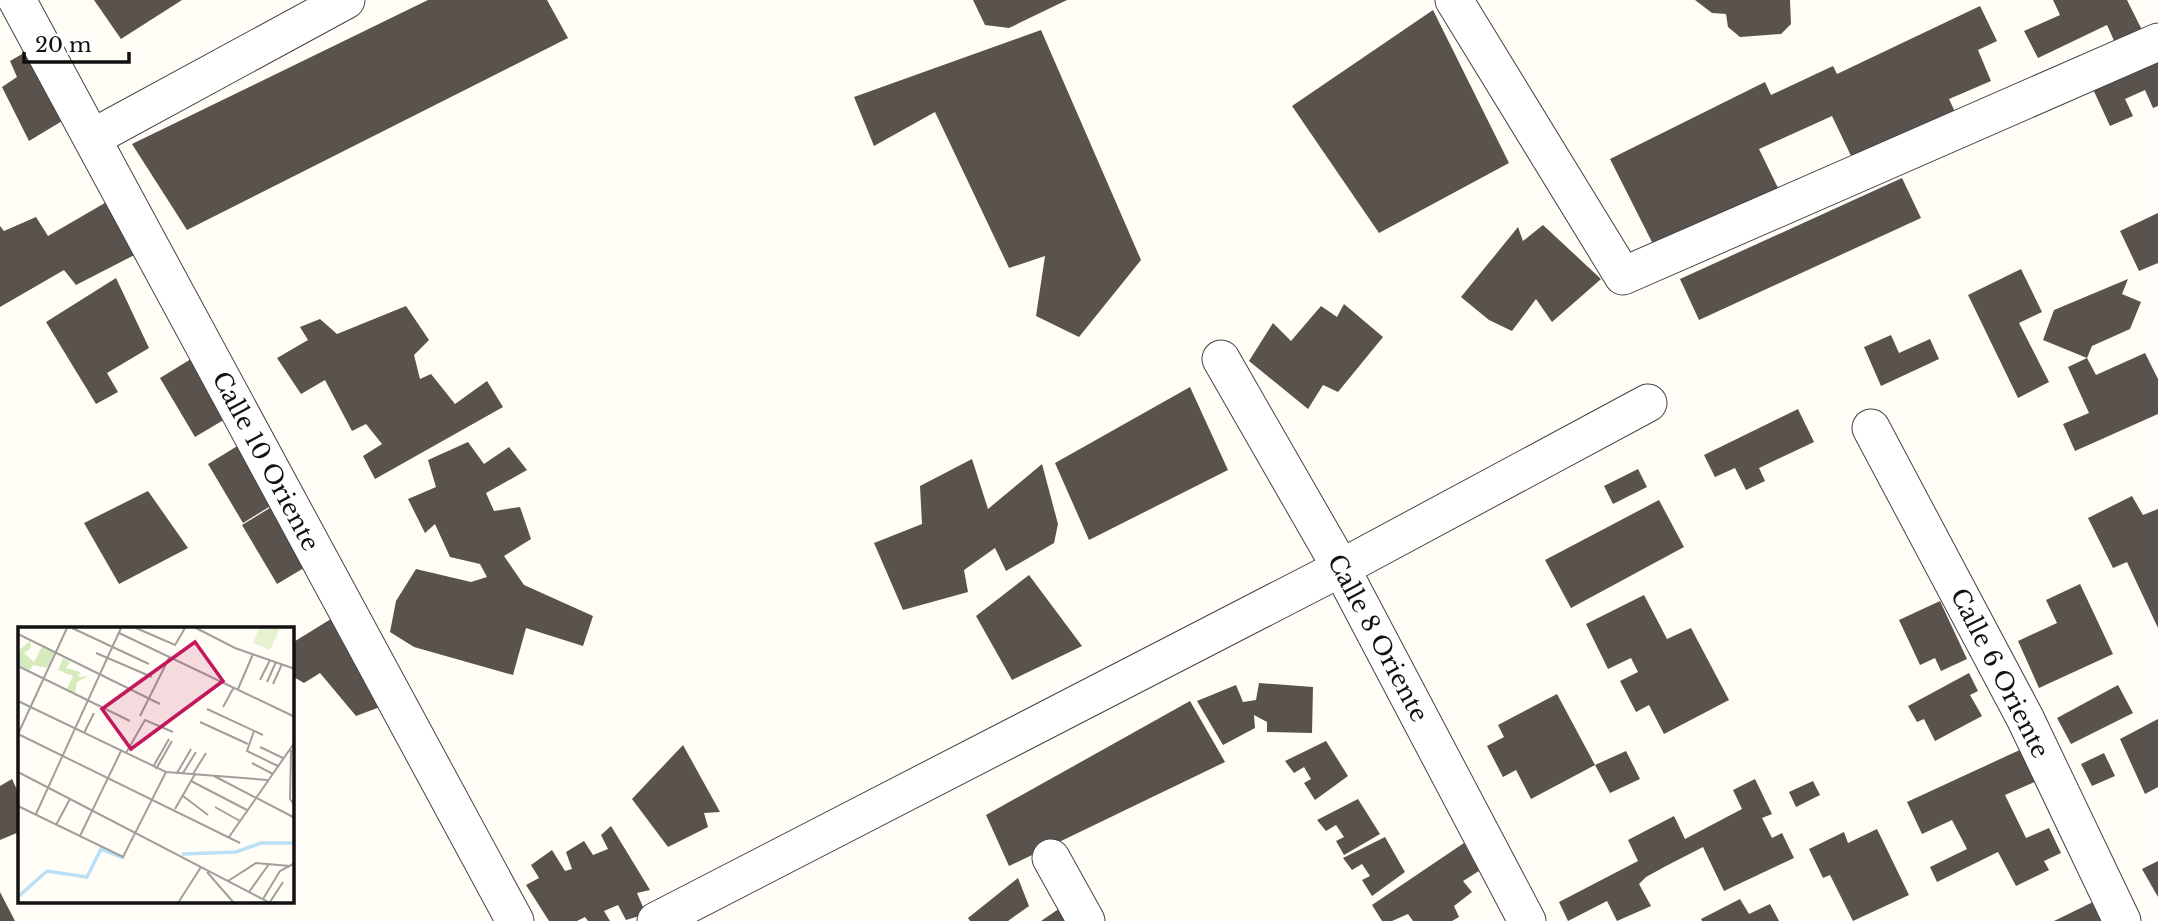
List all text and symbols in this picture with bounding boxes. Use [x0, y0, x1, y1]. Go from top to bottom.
scale bar [24, 21, 130, 65]
text: 20 m [35, 32, 92, 58]
street label: Calle 10 Oriente [206, 366, 326, 556]
street label: Calle 8 Oriente [1322, 549, 1434, 727]
street label: Calle 6 Oriente [1945, 583, 2055, 763]
inset map [18, 627, 294, 904]

